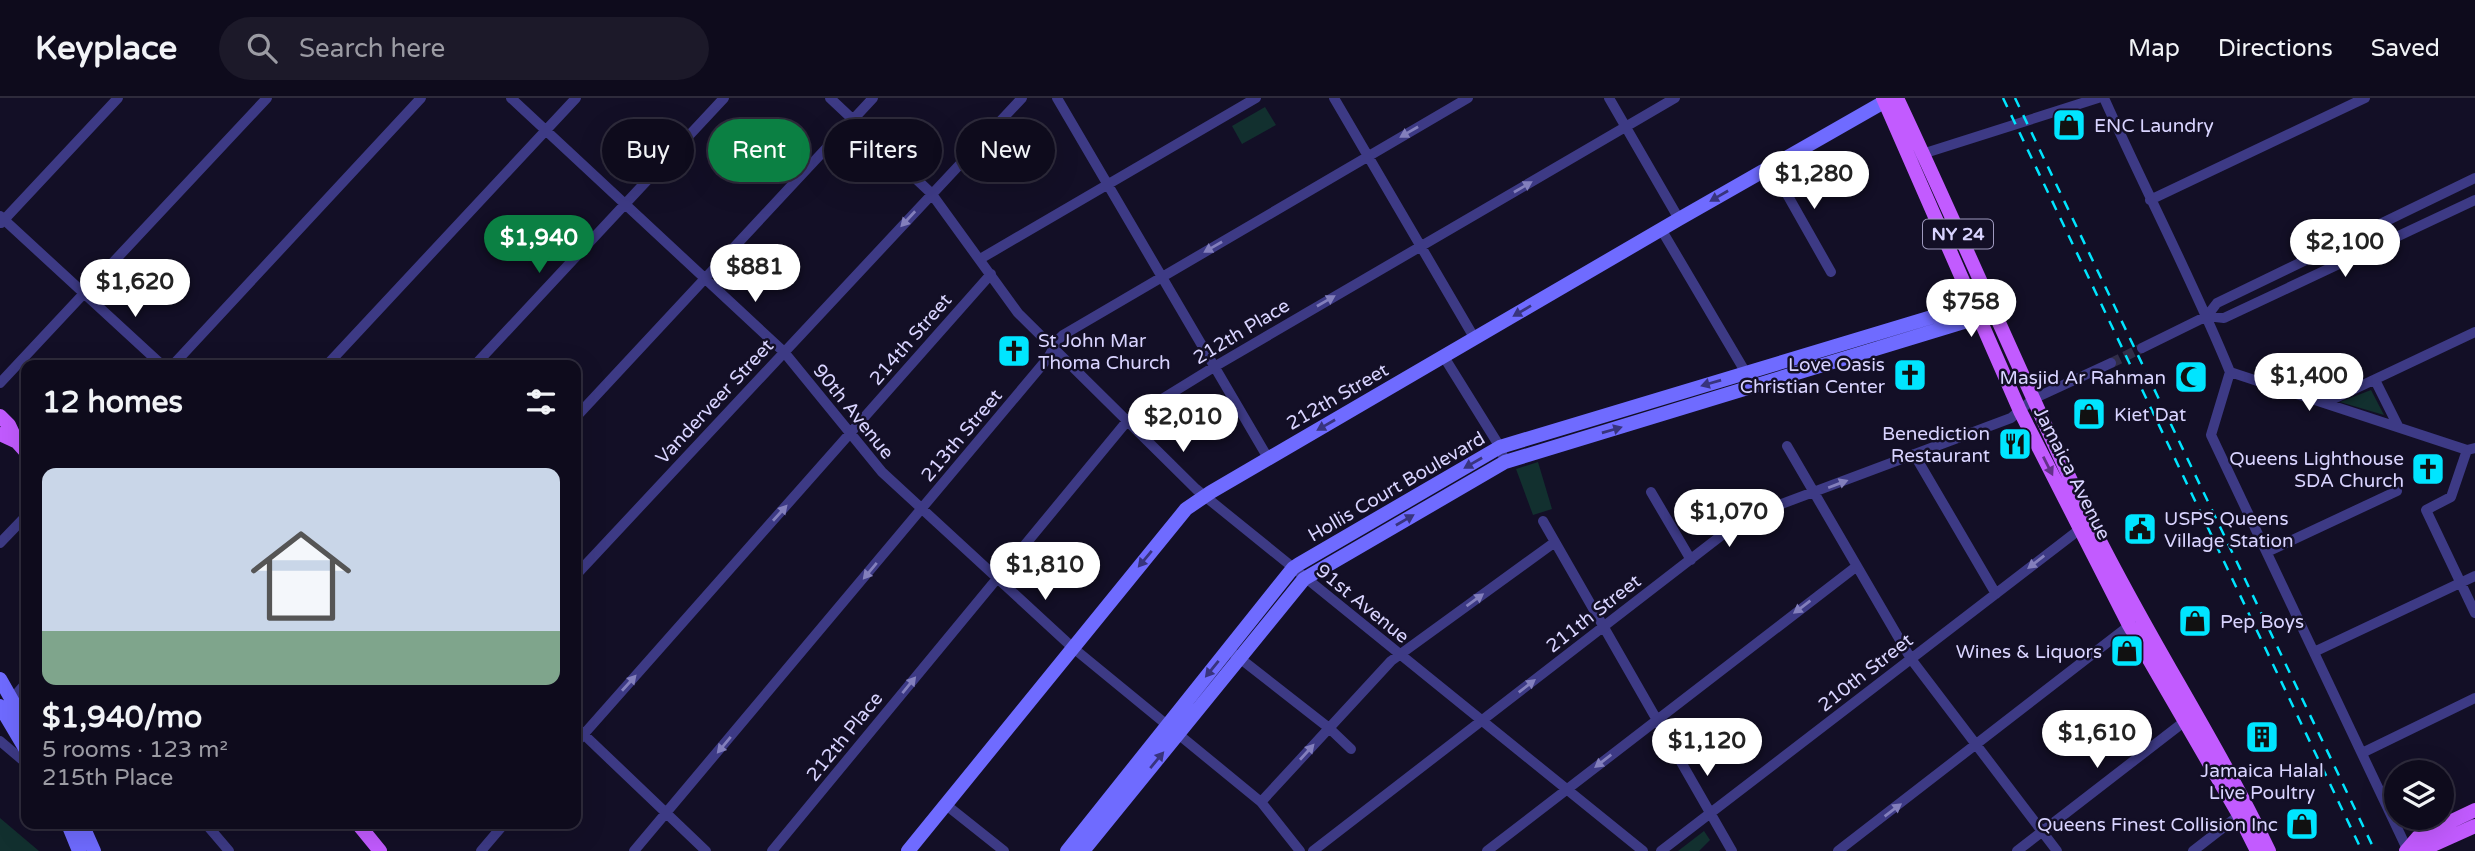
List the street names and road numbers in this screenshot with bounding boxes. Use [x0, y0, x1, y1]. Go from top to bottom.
road number: NY 24 [1923, 219, 1993, 248]
street label: 214th Street [865, 289, 956, 390]
street label: 212th Place [1189, 295, 1294, 369]
street label: Vanderveer Street [651, 335, 778, 469]
street label: 212th Street [1283, 359, 1392, 435]
street label: 90th Avenue [808, 360, 898, 463]
street label: 213th Street [917, 385, 1007, 486]
street label: Jamaica Avenue [2029, 403, 2115, 544]
street label: Hollis Court Boulevard [1304, 427, 1489, 547]
street label: 91st Avenue [1311, 560, 1413, 648]
street label: 211th Street [1542, 570, 1645, 658]
street label: 210th Street [1814, 629, 1917, 717]
street label: 212th Place [802, 688, 887, 786]

